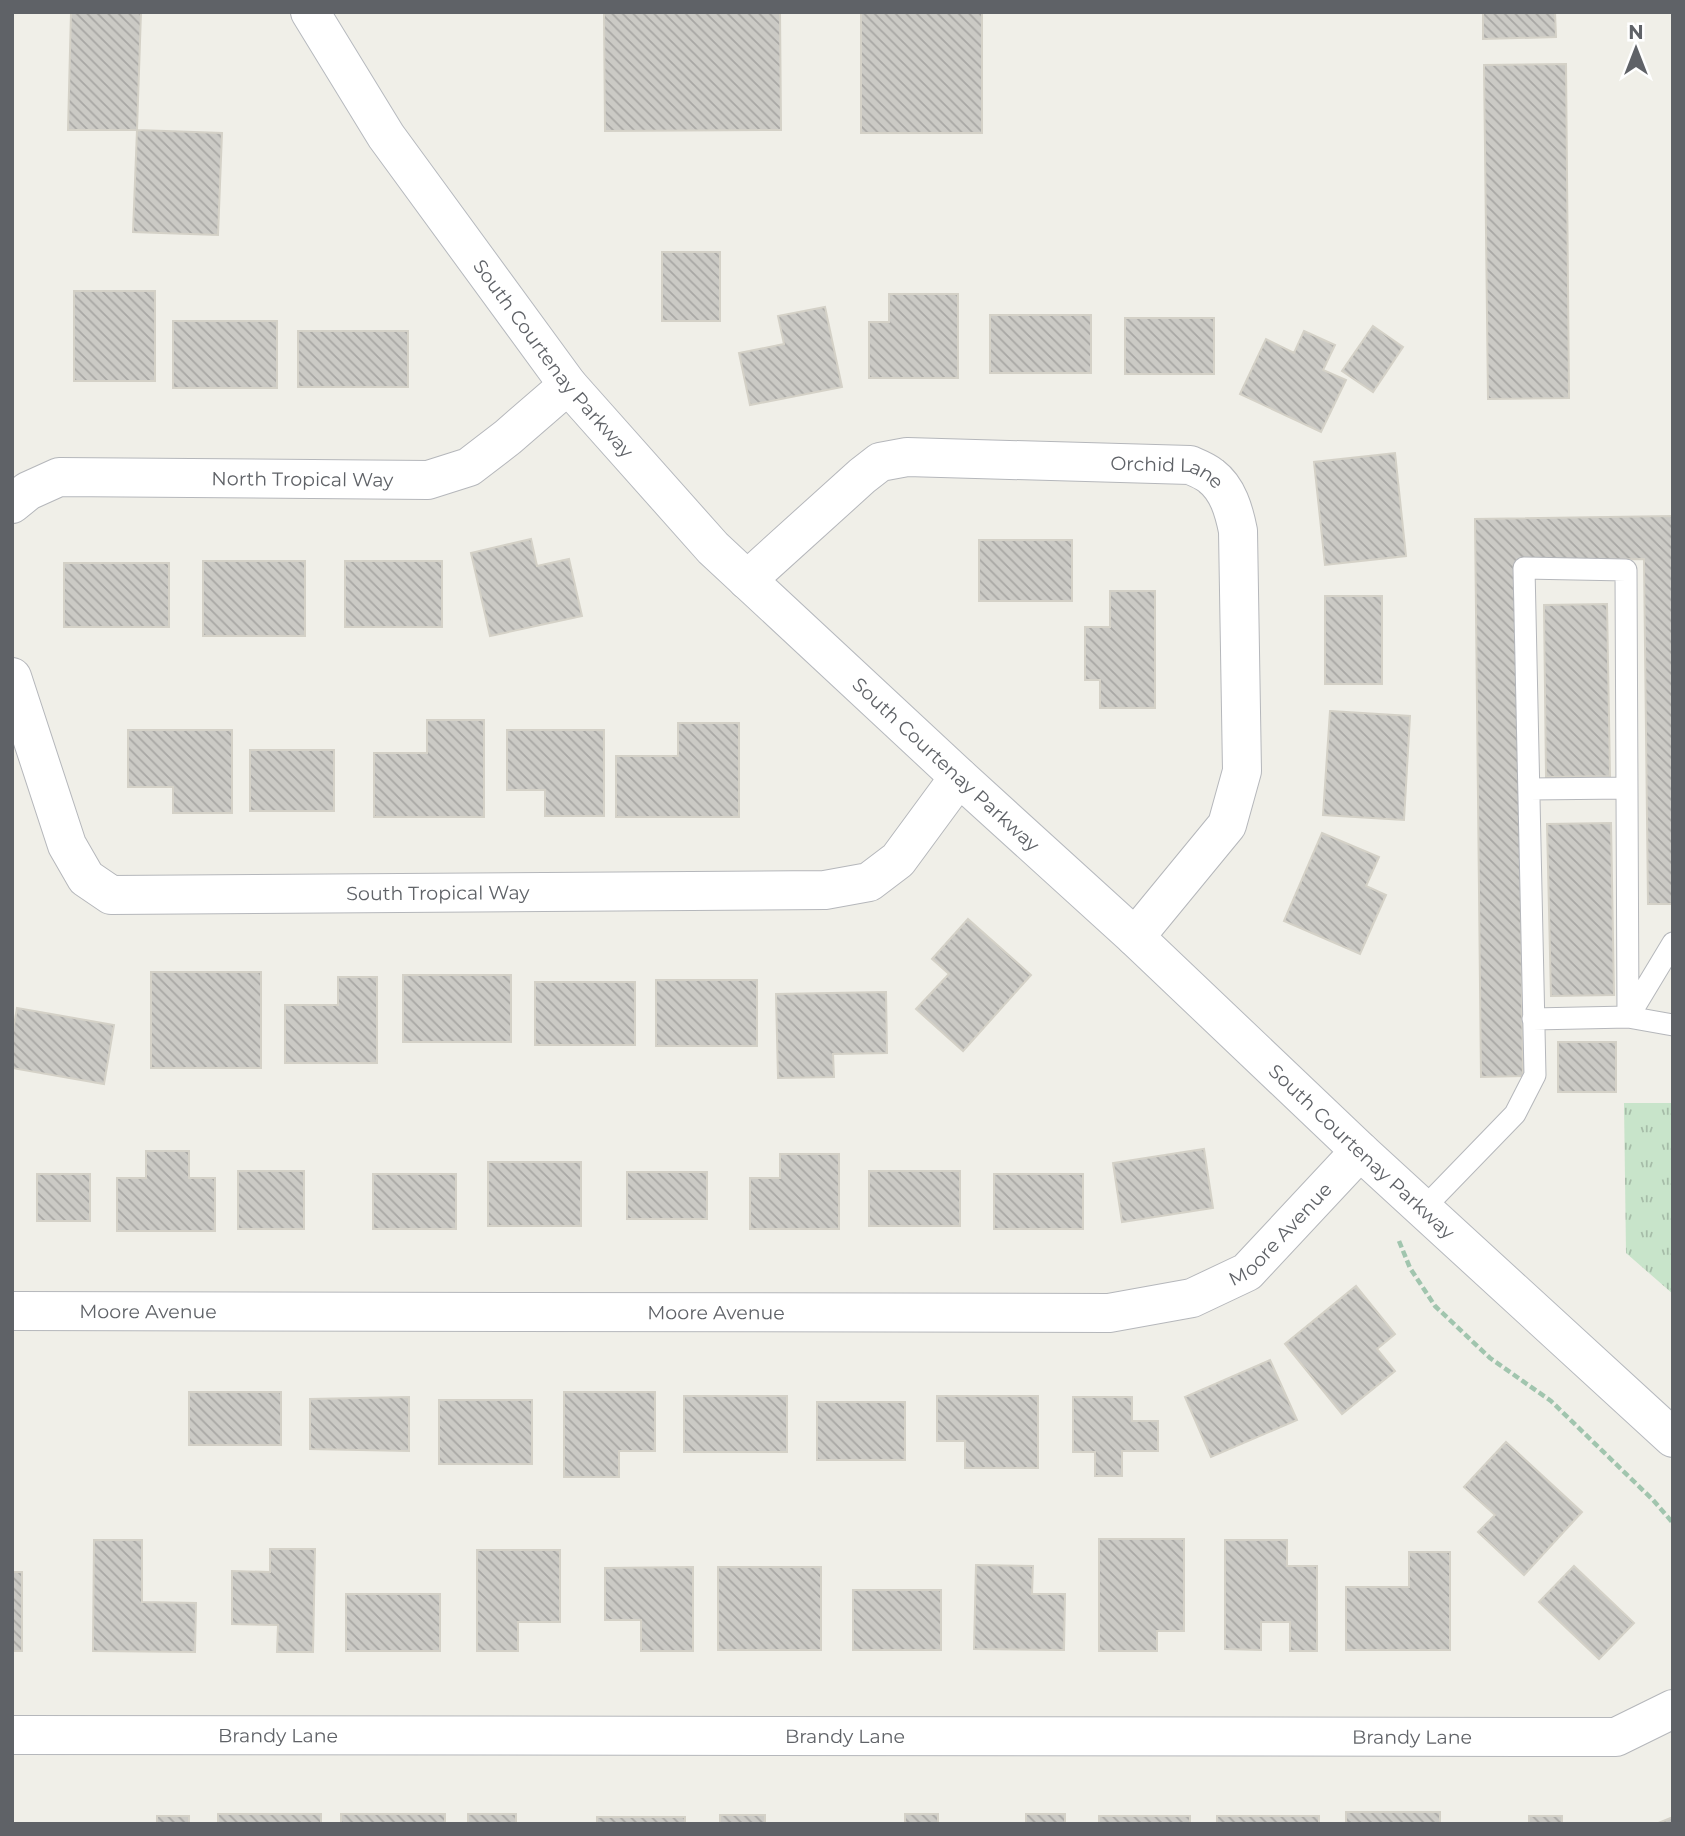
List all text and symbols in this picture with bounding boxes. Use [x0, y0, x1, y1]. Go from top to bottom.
north arrow [1601, 14, 1671, 84]
text: N [1628, 21, 1644, 44]
street label: South Courtenay Parkway [468, 255, 639, 463]
street label: Orchid Lane [1110, 452, 1228, 493]
street label: North Tropical Way [211, 467, 394, 492]
street label: South Courtenay Parkway [848, 673, 1044, 857]
street label: South Tropical Way [346, 881, 530, 905]
street label: South Courtenay Parkway [1264, 1059, 1460, 1244]
street label: Moore Avenue [1225, 1178, 1337, 1291]
street label: Moore Avenue [79, 1300, 217, 1323]
street label: Moore Avenue [647, 1301, 785, 1324]
street label: Brandy Lane [218, 1724, 338, 1747]
street label: Brandy Lane [785, 1725, 905, 1748]
street label: Brandy Lane [1352, 1726, 1472, 1749]

